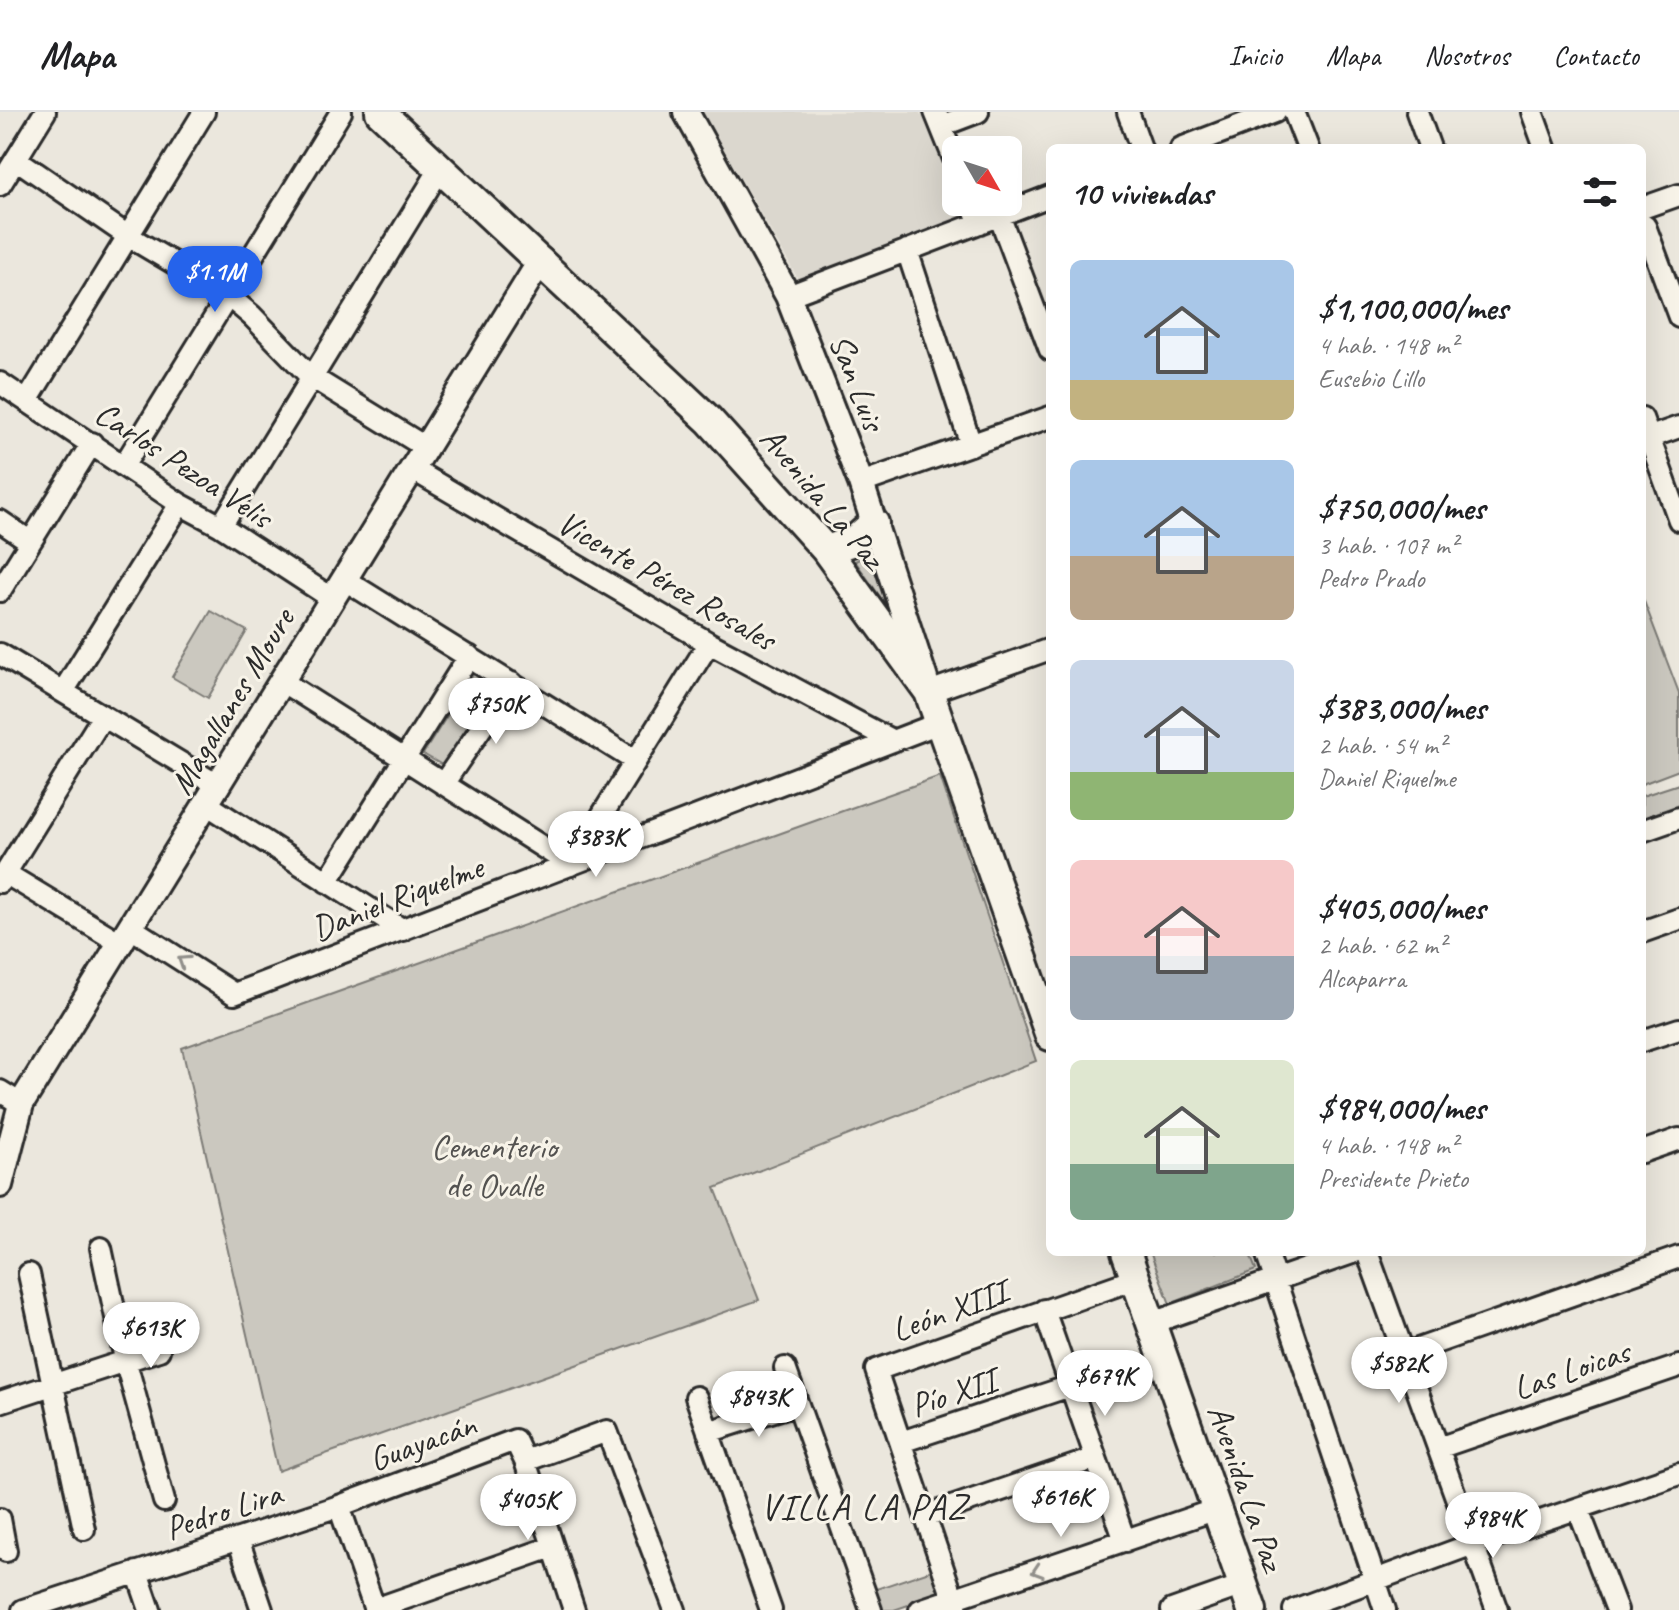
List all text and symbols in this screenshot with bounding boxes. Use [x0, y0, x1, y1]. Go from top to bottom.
text: Mapa [40, 32, 115, 79]
text: Inicio [1228, 38, 1282, 73]
text: Mapa [1326, 38, 1380, 73]
text: Nosotros [1424, 38, 1509, 73]
text: Contacto [1553, 38, 1639, 73]
north arrow [942, 136, 1022, 216]
map controls [942, 136, 1022, 216]
icon: filters [1578, 170, 1622, 214]
text: 10 viviendas [1070, 171, 1213, 214]
pin: $1.1M [159, 246, 271, 314]
text: $1.1M [185, 255, 245, 288]
text: $1,100,000/mes [1318, 286, 1508, 329]
icon: home [1134, 292, 1230, 388]
street label: San Luis [820, 328, 896, 439]
text: 4 hab. · 148 m² [1318, 329, 1458, 362]
text: Eusebio Lillo [1318, 362, 1424, 395]
street label: Carlos Pezoa Velis [87, 391, 283, 539]
street label: Avenida La Paz [751, 418, 897, 580]
text: $750,000/mes [1318, 486, 1485, 529]
icon: home [1134, 492, 1230, 588]
street label: Vicente Pérez Rosales [550, 501, 786, 661]
text: 3 hab. · 107 m² [1318, 529, 1458, 562]
text: Pedro Prado [1318, 562, 1424, 595]
street label: Magallanes Moure [159, 598, 305, 802]
pin: $750K [440, 678, 552, 746]
text: $383,000/mes [1318, 686, 1486, 729]
text: $750K [466, 687, 526, 720]
icon: home [1134, 692, 1230, 788]
text: 2 hab. · 54 m² [1318, 729, 1446, 762]
text: Daniel Riquelme [1318, 762, 1456, 795]
pin: $383K [540, 811, 652, 879]
text: $383K [566, 820, 626, 853]
street label: Daniel Riquelme [306, 844, 492, 950]
text: $405,000/mes [1318, 886, 1485, 929]
icon: home [1134, 892, 1230, 988]
text: 2 hab. · 62 m² [1318, 929, 1446, 962]
one-way arrow [177, 956, 192, 971]
text: Alcaparra [1318, 962, 1406, 995]
text: $984,000/mes [1318, 1086, 1485, 1129]
icon: home [1134, 1092, 1230, 1188]
park label: Cementerio de Ovalle [431, 1125, 561, 1207]
text: 4 hab. · 148 m² [1318, 1129, 1458, 1162]
text: Presidente Prieto [1318, 1162, 1468, 1195]
street label: León XIII [885, 1268, 1019, 1351]
pin: $613K [95, 1302, 207, 1370]
text: $613K [121, 1311, 181, 1344]
street label: Las Loicas [1507, 1328, 1638, 1409]
pin: $582K [1343, 1337, 1455, 1405]
text: $582K [1369, 1346, 1429, 1379]
pin: $679K [1049, 1350, 1161, 1418]
street label: Pío XII [905, 1356, 1009, 1426]
text: $679K [1075, 1359, 1135, 1392]
pin: $843K [703, 1371, 815, 1439]
text: $843K [729, 1380, 789, 1413]
street label: Avenida La Paz [1198, 1399, 1296, 1579]
street label: Guayacán [363, 1402, 483, 1481]
street label: Pedro Lira [159, 1471, 289, 1549]
pin: $616K [1005, 1471, 1117, 1539]
pin: $405K [472, 1474, 584, 1542]
text: $616K [1030, 1480, 1092, 1513]
text: $405K [498, 1483, 558, 1516]
district label: VILLA LA PAZ [760, 1484, 971, 1530]
pin: $984K [1437, 1492, 1549, 1560]
text: $984K [1463, 1501, 1523, 1534]
one-way arrow [1030, 1561, 1044, 1577]

